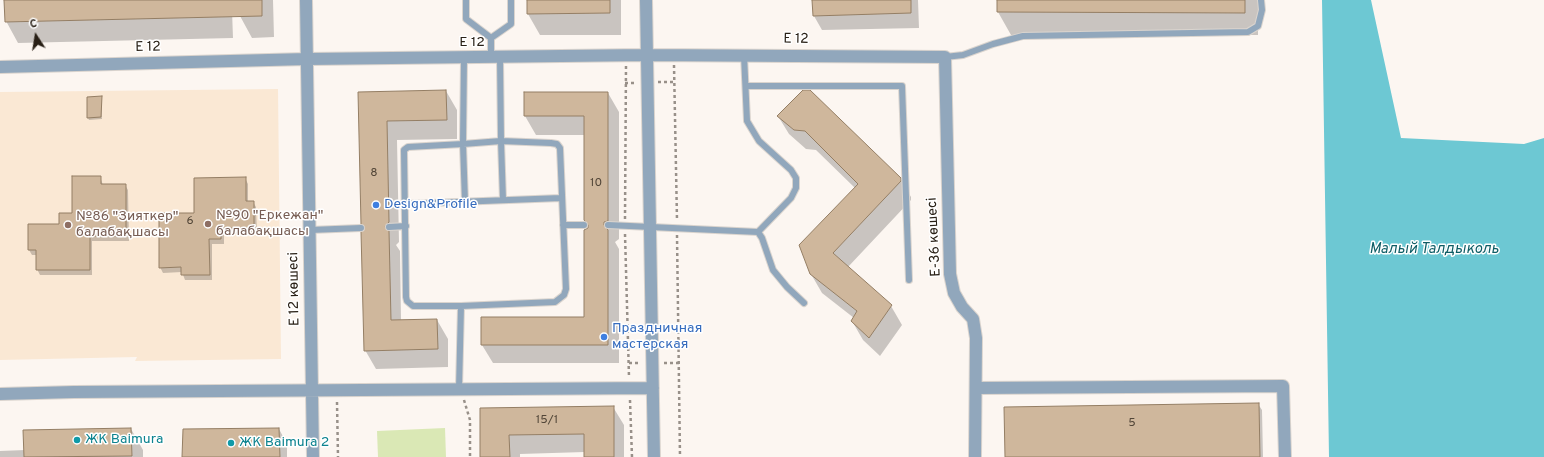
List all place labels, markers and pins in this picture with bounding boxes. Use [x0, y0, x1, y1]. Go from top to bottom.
place label: Design&Profile [384, 197, 477, 213]
marker: Design&Profile [371, 200, 381, 210]
place label: №90 "Еркежан" балабақшасы [216, 208, 323, 240]
place label: №86 "Зияткер" балабақшасы [76, 209, 178, 242]
marker: №90 "Еркежан" балабақшасы [203, 219, 213, 229]
marker: №86 "Зияткер" балабақшасы [63, 220, 73, 230]
place label: Праздничная мастерская [612, 321, 702, 354]
marker: Праздничная мастерская [599, 332, 609, 342]
place label: ЖК Baimura [85, 432, 163, 448]
marker: ЖК Baimura [72, 435, 82, 445]
place label: ЖК Baimura 2 [239, 435, 329, 451]
marker: ЖК Baimura 2 [226, 438, 236, 448]

